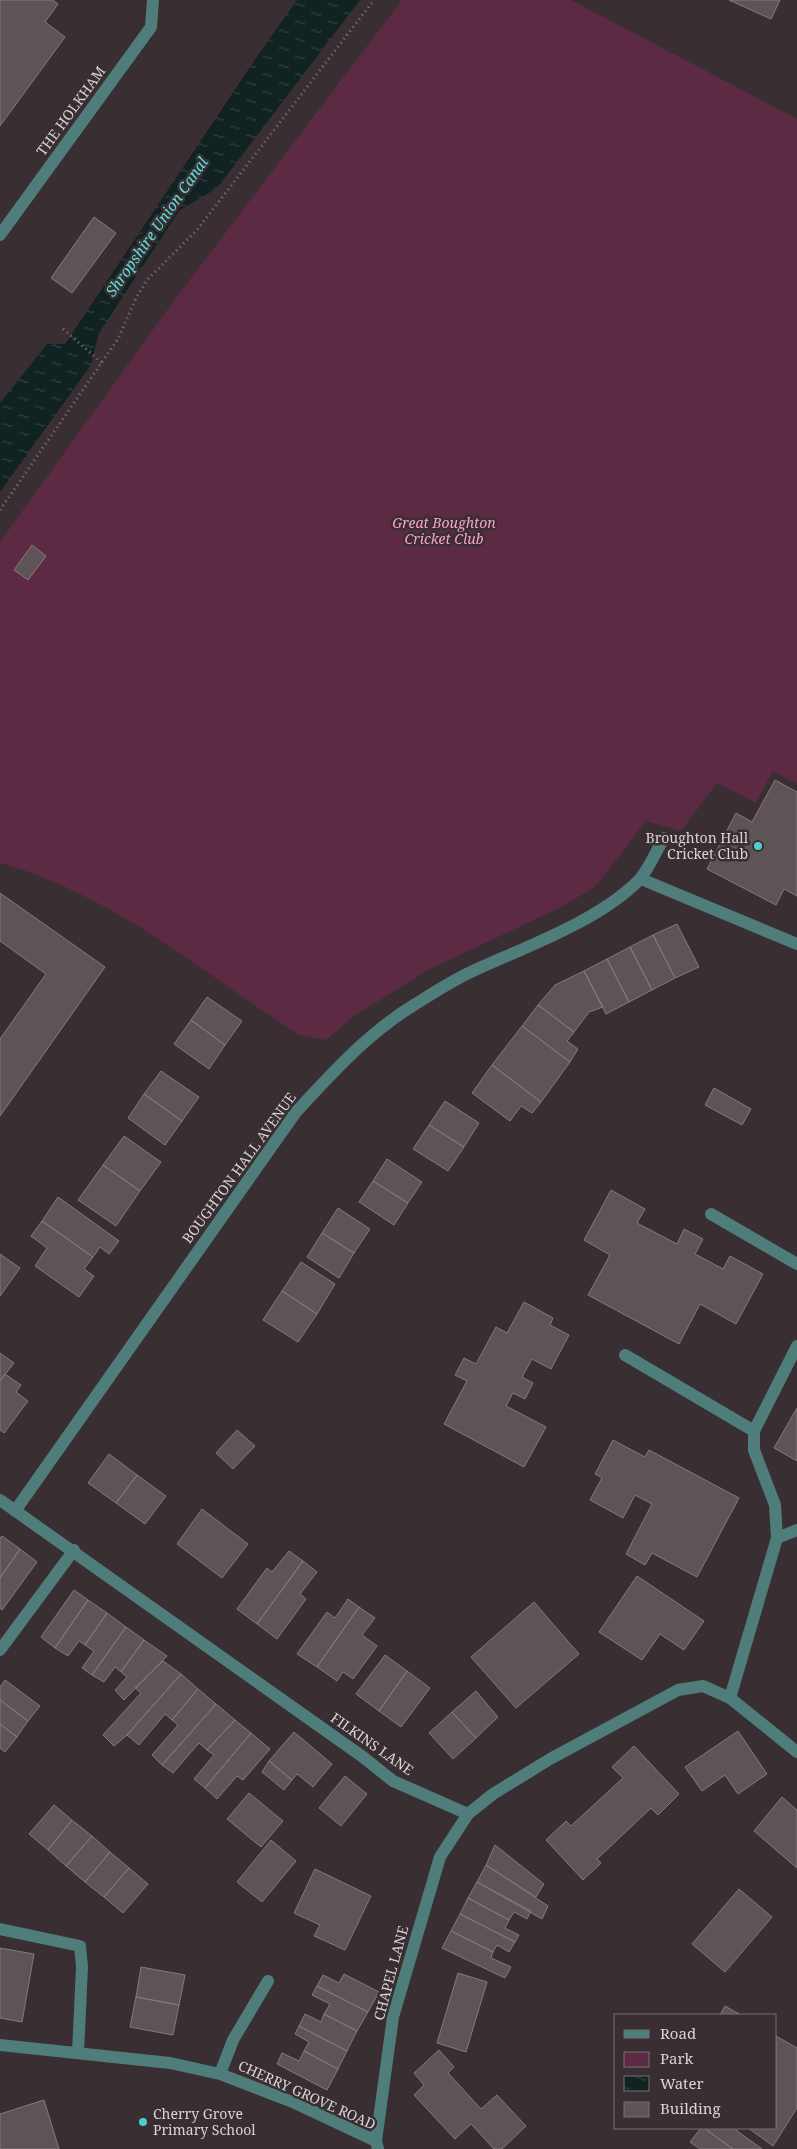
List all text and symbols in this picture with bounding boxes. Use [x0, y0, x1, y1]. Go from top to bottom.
street label: THE HOLKHAM [32, 62, 109, 159]
water label: Shropshire Union Canal [100, 152, 212, 300]
park label: Great Boughton Cricket Club [392, 513, 496, 548]
place label: Broughton Hall Cricket Club [646, 828, 749, 863]
marker: Broughton Hall Cricket Club [752, 840, 764, 852]
street label: BOUGHTON HALL AVENUE [177, 1088, 300, 1247]
street label: FILKINS LANE [327, 1708, 418, 1779]
street label: CHAPEL LANE [369, 1923, 412, 2022]
legend [614, 2014, 777, 2129]
text: Road [660, 2023, 696, 2043]
text: Park [660, 2048, 694, 2068]
street label: CHERRY GROVE ROAD [235, 2056, 379, 2133]
text: Water [660, 2073, 703, 2093]
text: Building [660, 2098, 721, 2118]
place label: Cherry Grove Primary School [153, 2104, 256, 2139]
marker: Cherry Grove Primary School [137, 2116, 149, 2128]

